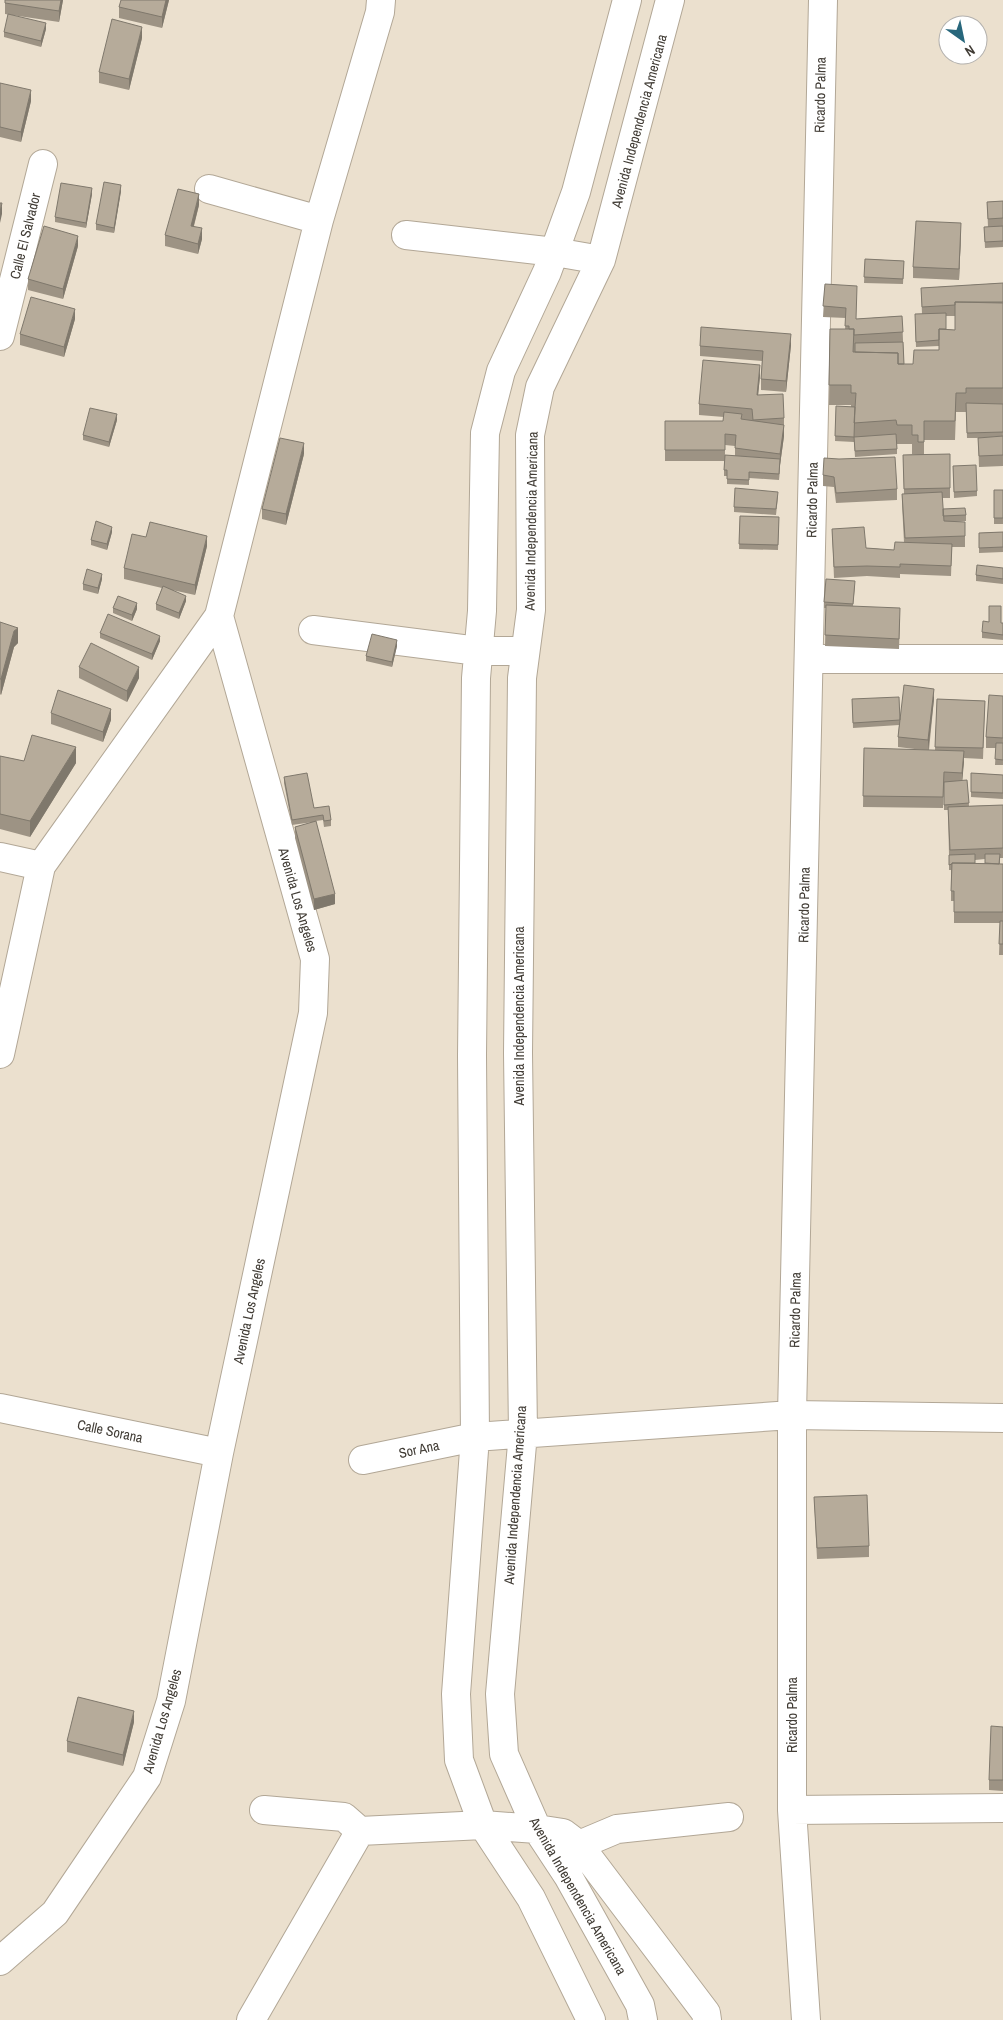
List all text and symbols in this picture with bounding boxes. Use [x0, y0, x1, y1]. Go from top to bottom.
north arrow [938, 15, 988, 65]
street label: Avenida Independencia Americana [607, 32, 671, 211]
text: N [962, 41, 978, 61]
street label: Ricardo Palma [810, 56, 830, 133]
street label: Calle El Salvador [6, 191, 44, 281]
street label: Avenida Independencia Americana [520, 431, 542, 612]
street label: Ricardo Palma [802, 461, 822, 538]
street label: Avenida Los Angeles [274, 845, 322, 954]
street label: Ricardo Palma [794, 866, 814, 943]
street label: Avenida Independencia Americana [510, 926, 528, 1107]
street label: Avenida Los Angeles [229, 1256, 269, 1367]
street label: Ricardo Palma [785, 1271, 805, 1348]
street label: Avenida Independencia Americana [500, 1404, 530, 1586]
street label: Calle Sorana [76, 1415, 145, 1447]
street label: Sor Ana [397, 1436, 441, 1462]
street label: Avenida Los Angeles [138, 1667, 186, 1776]
street label: Ricardo Palma [783, 1676, 801, 1753]
street label: Avenida Independencia Americana [525, 1813, 631, 1979]

